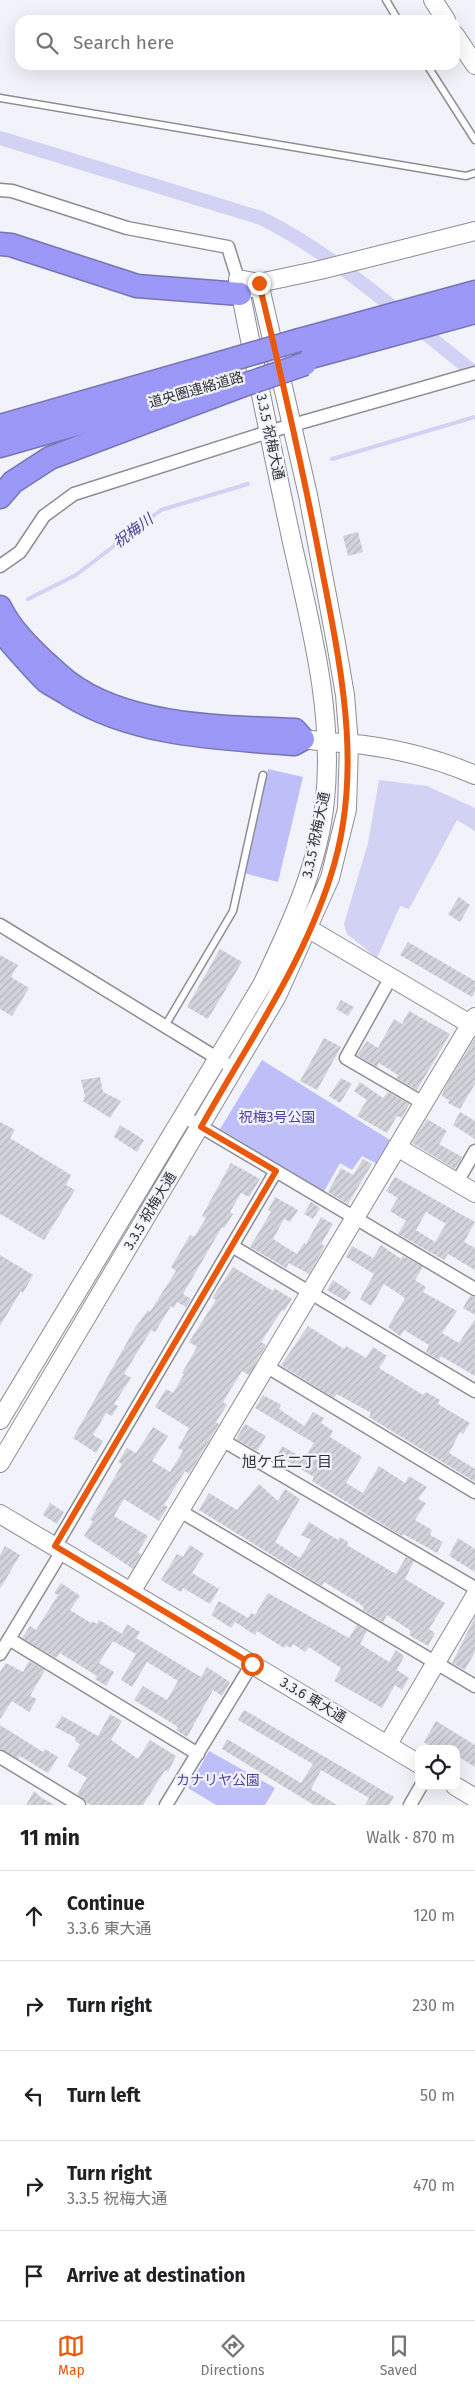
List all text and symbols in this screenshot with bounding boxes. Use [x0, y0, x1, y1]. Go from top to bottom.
search box [15, 15, 460, 70]
icon: search [33, 29, 61, 57]
text: Search here [73, 31, 174, 54]
route end [248, 272, 271, 295]
street label: 道央圏連絡道路 [147, 368, 245, 412]
street label: 3.3.5 祝梅大通 [253, 392, 287, 482]
water label: 祝梅川 [110, 509, 158, 552]
street label: 3.3.5 祝梅大通 [299, 790, 333, 880]
park label: 祝梅3号公園 [239, 1109, 316, 1126]
street label: 3.3.5 祝梅大通 [120, 1169, 180, 1253]
district label: 旭ケ丘二丁目 [242, 1453, 332, 1471]
route start [241, 1653, 264, 1676]
street label: 3.3.6 東大通 [277, 1674, 349, 1726]
map controls [415, 1745, 460, 1790]
button: locate [415, 1745, 460, 1790]
park label: カナリヤ公園 [176, 1772, 260, 1789]
text: 11 min [20, 1825, 80, 1851]
text: Walk · 870 m [366, 1828, 455, 1847]
text: Continue [67, 1892, 145, 1915]
icon: ahead [20, 1902, 48, 1930]
text: 120 m [413, 1906, 455, 1925]
text: 3.3.6 東大通 [67, 1919, 151, 1938]
icon: right [20, 1992, 48, 2020]
text: Turn right [67, 1994, 152, 2017]
text: 230 m [412, 1996, 455, 2015]
icon: left [20, 2082, 48, 2110]
text: Turn left [67, 2084, 141, 2107]
text: 50 m [420, 2086, 455, 2105]
text: Turn right [67, 2162, 152, 2185]
icon: right [20, 2172, 48, 2200]
text: 470 m [413, 2176, 455, 2195]
text: 3.3.5 祝梅大通 [67, 2189, 167, 2208]
icon: arrive [20, 2262, 48, 2290]
text: Arrive at destination [67, 2264, 246, 2287]
tab: Map [57, 2332, 85, 2379]
tab: Directions [200, 2332, 265, 2379]
tab: Saved [380, 2332, 418, 2379]

